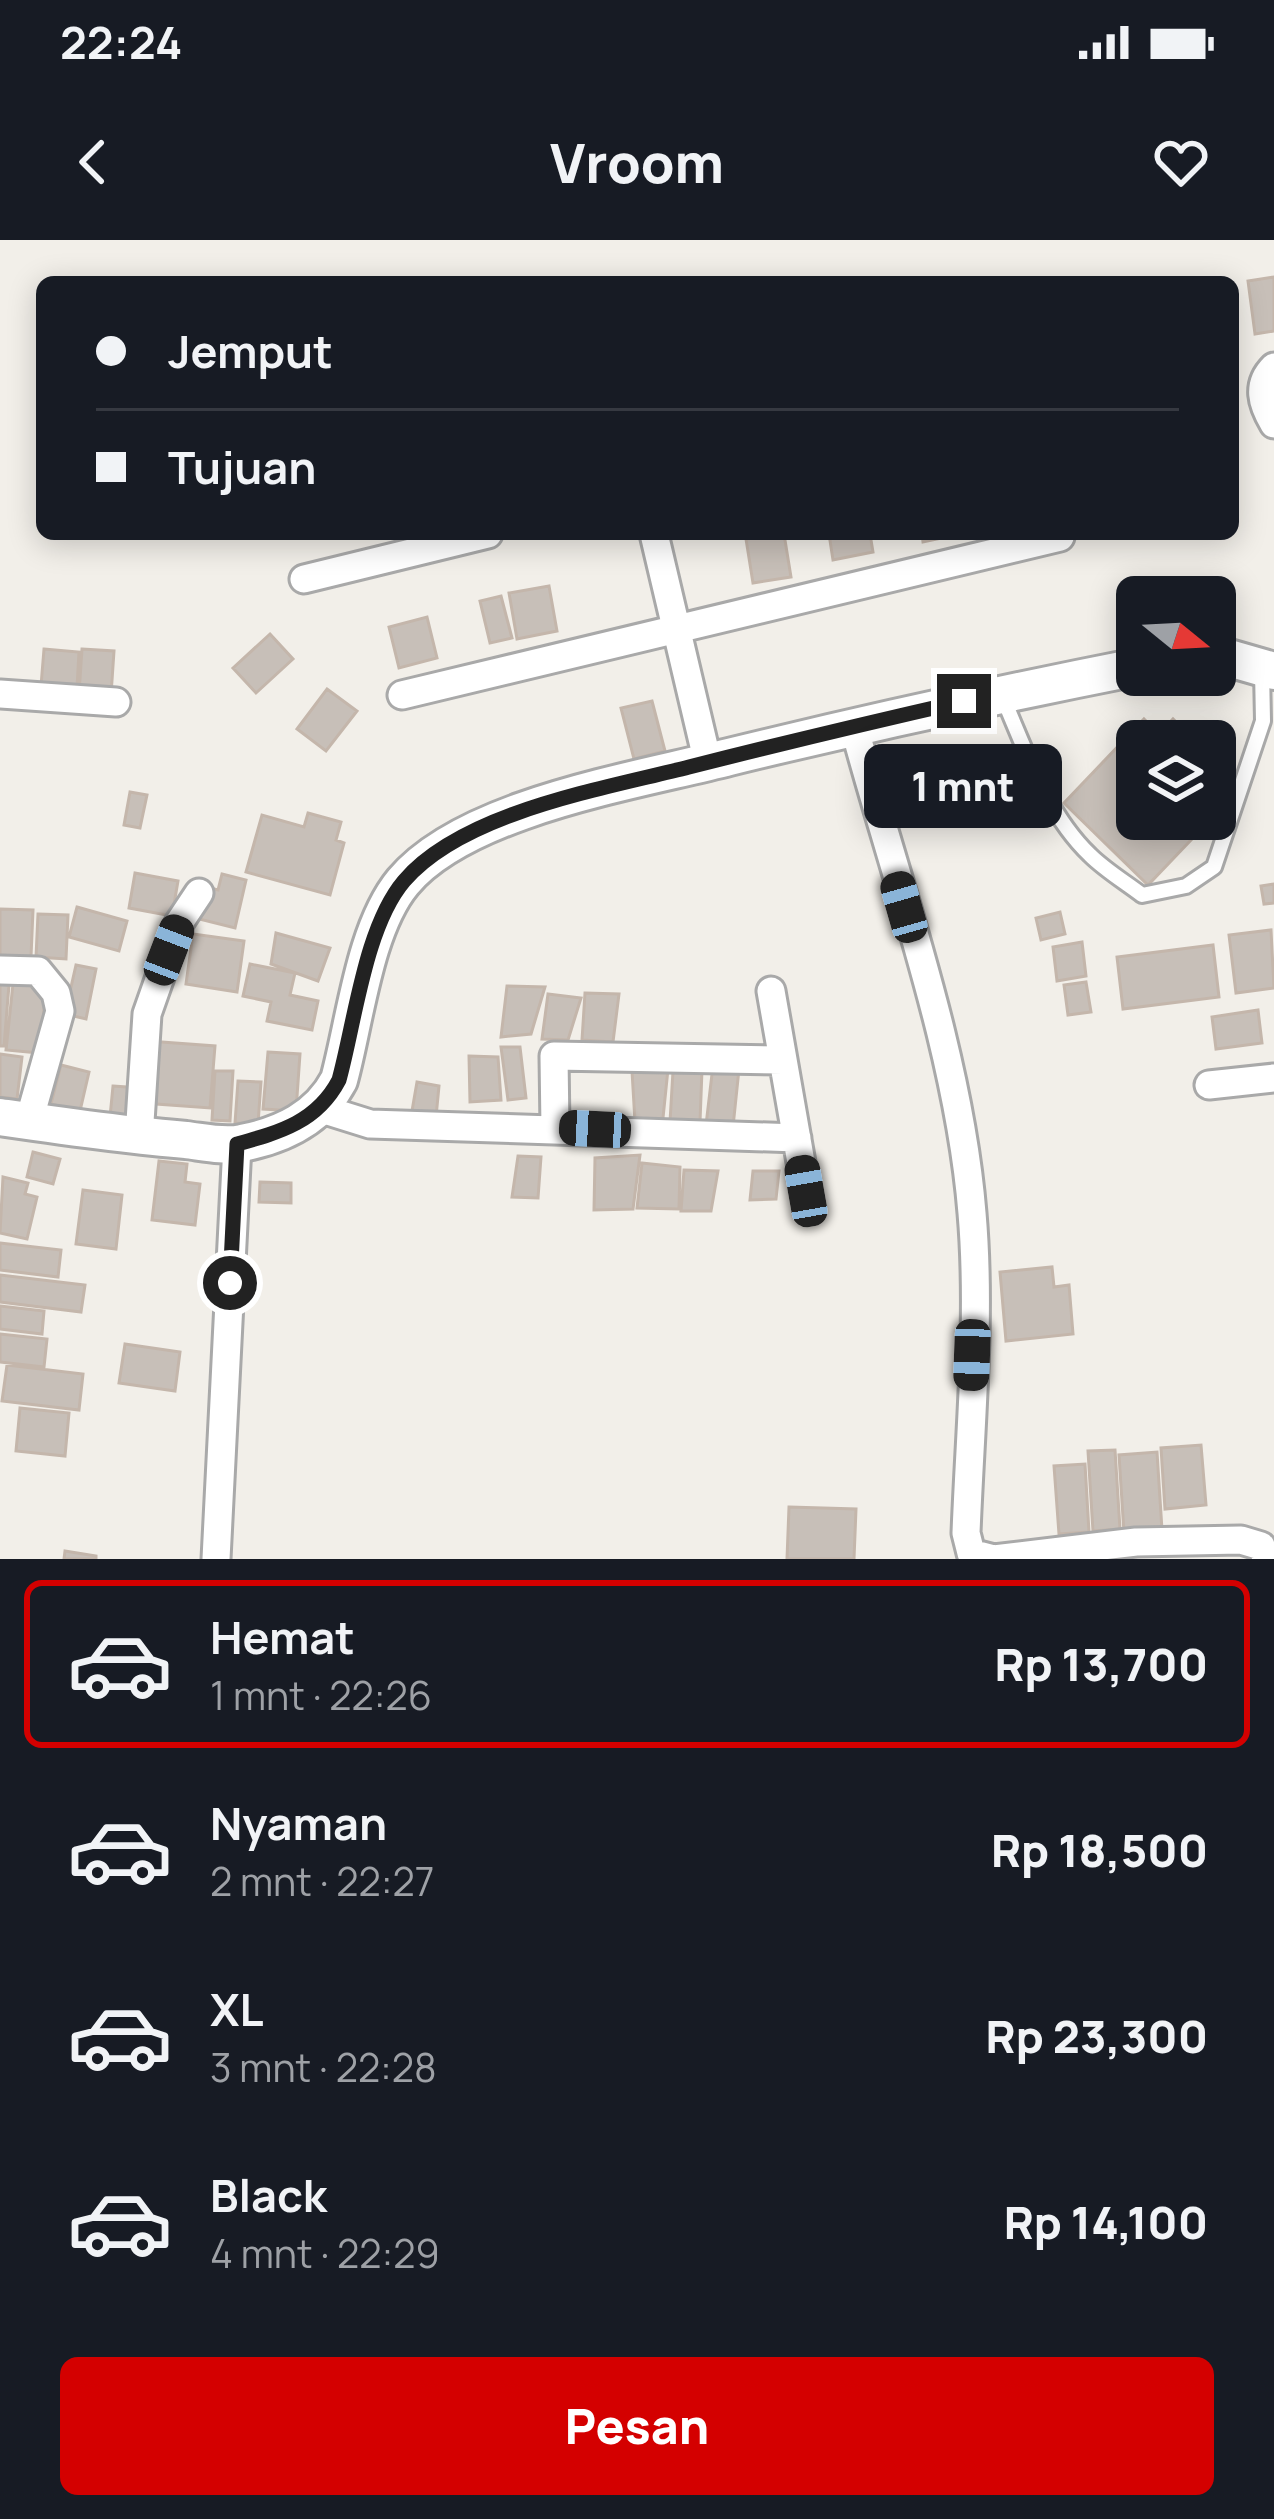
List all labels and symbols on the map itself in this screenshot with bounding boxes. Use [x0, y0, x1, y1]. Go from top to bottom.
north arrow [1116, 576, 1236, 696]
route end [937, 674, 991, 728]
callout: 1 mnt [865, 743, 1063, 827]
car [877, 867, 931, 947]
car [139, 910, 199, 990]
car [558, 1109, 632, 1149]
car [782, 1152, 830, 1230]
route start [203, 1256, 257, 1310]
car [953, 1318, 991, 1392]

